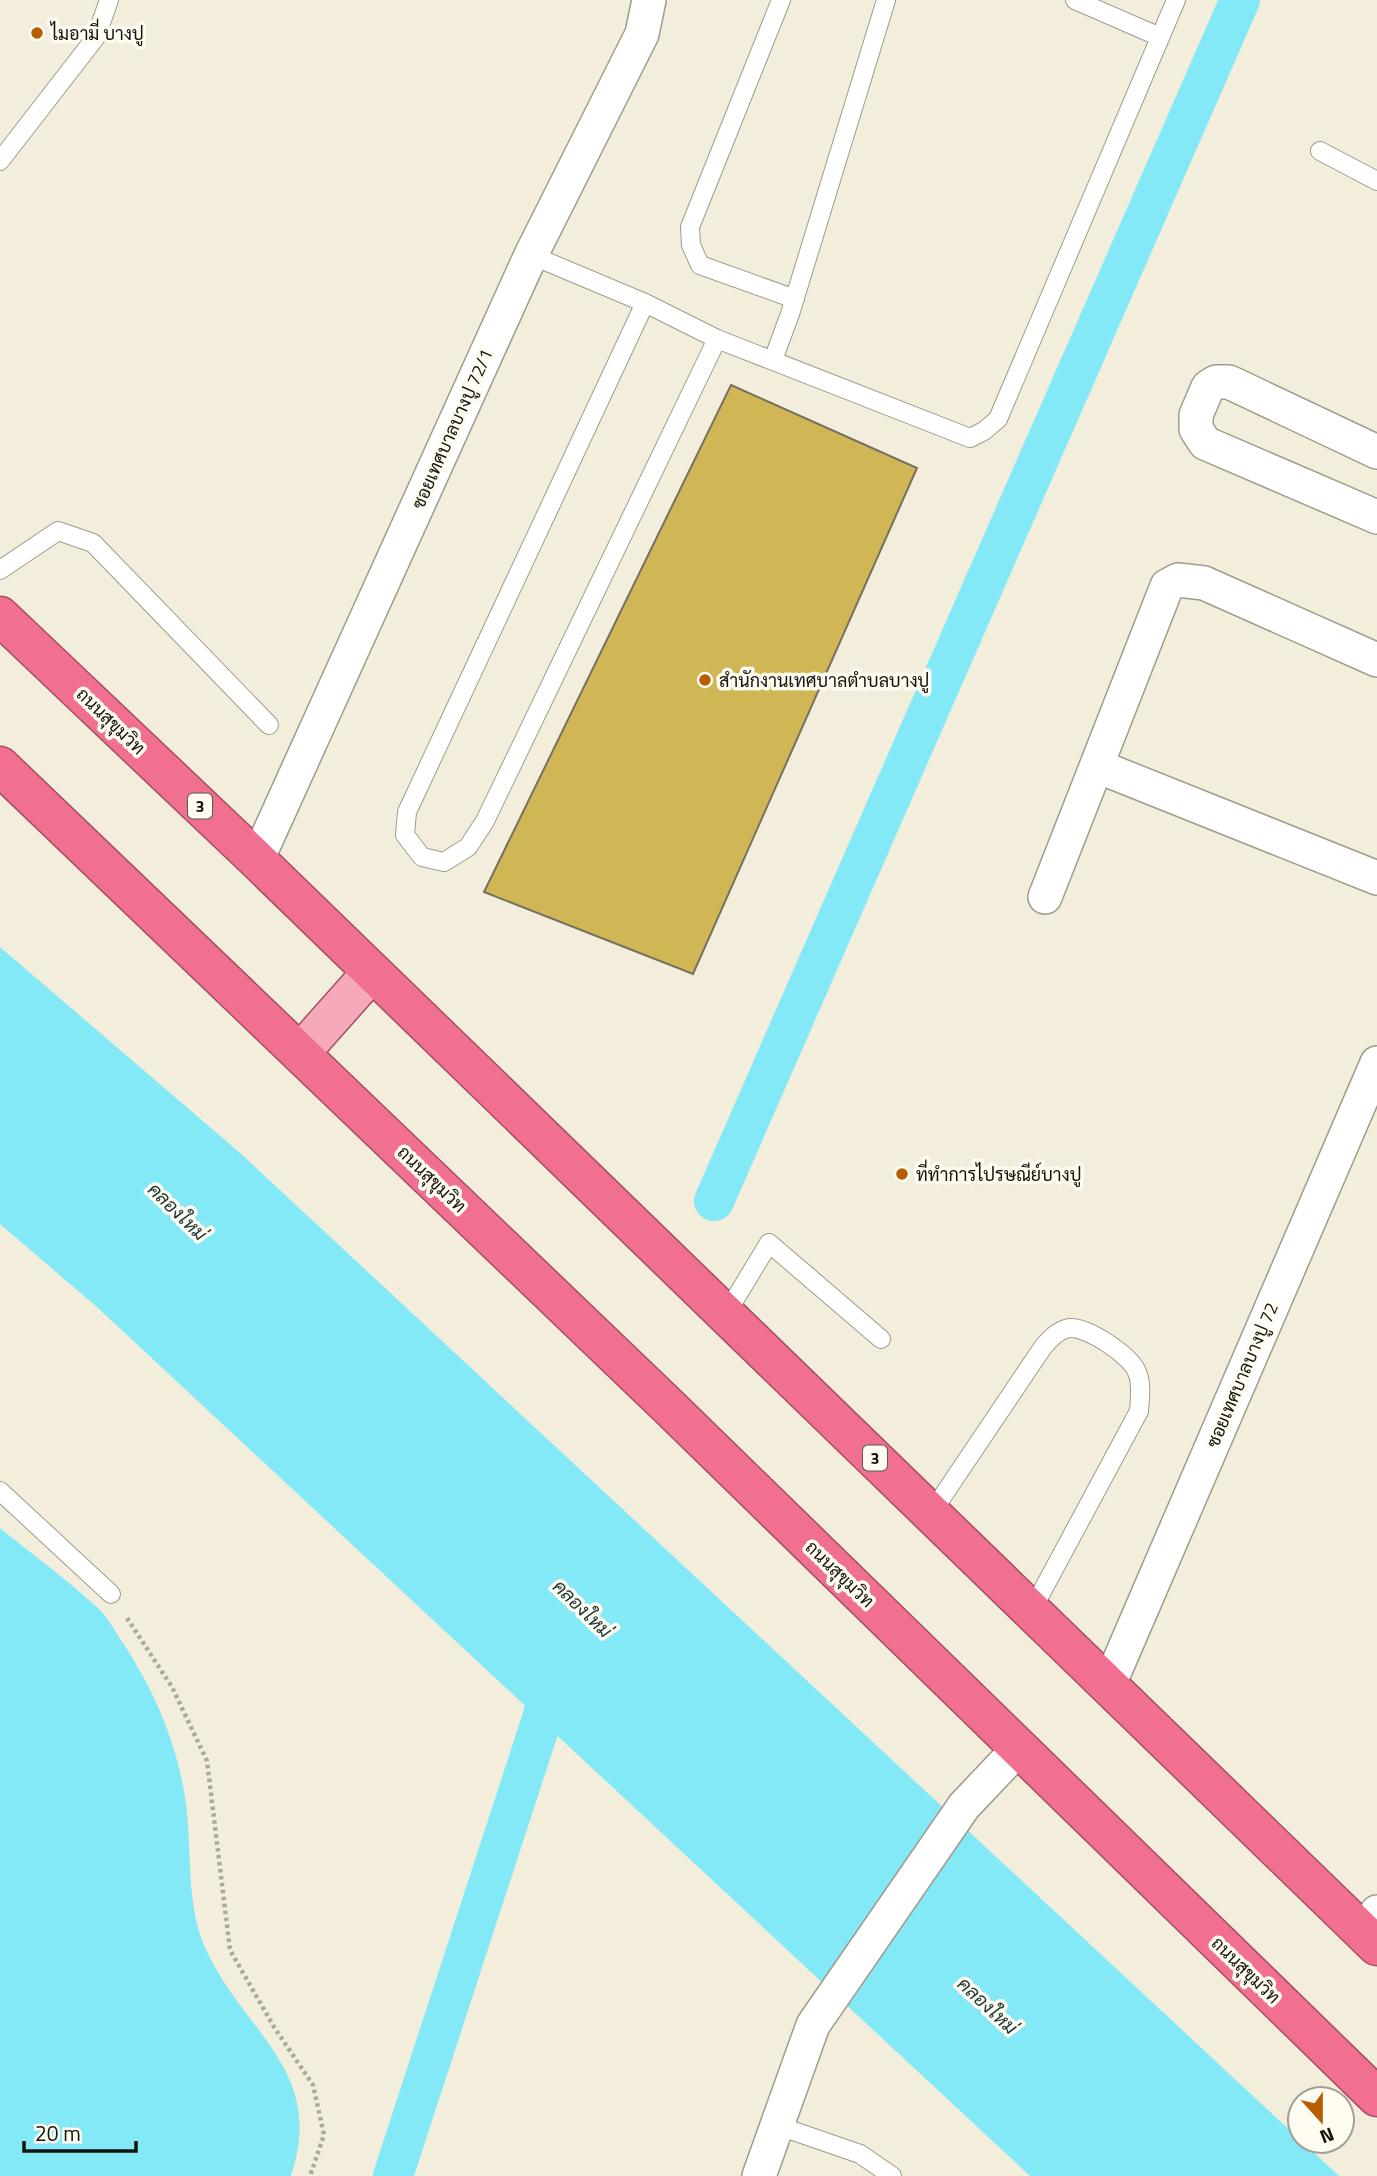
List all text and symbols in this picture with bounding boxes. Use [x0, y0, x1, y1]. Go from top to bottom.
place label: ไมอามี่ บางปู [49, 18, 144, 47]
marker: ไมอามี่ บางปู [29, 25, 45, 41]
street label: ซอยเทศบาลบางปู 72/1 [405, 345, 499, 513]
place label: สำนักงานเทศบาลตำบลบางปู [719, 667, 929, 694]
marker: สำนักงานเทศบาลตำบลบางปู [697, 672, 713, 688]
street label: ถนนสุขุมวิท [70, 681, 152, 761]
road number: 3 [188, 793, 212, 818]
street label: ถนนสุขุมวิท [391, 1139, 473, 1219]
place label: ที่ทำการไปรษณีย์บางปู [916, 1159, 1081, 1188]
marker: ที่ทำการไปรษณีย์บางปู [894, 1166, 910, 1182]
water label: คลองใหม่ [142, 1175, 215, 1248]
street label: ซอยเทศบาลบางปู 72 [1199, 1298, 1285, 1452]
road number: 3 [863, 1446, 887, 1470]
street label: ถนนสุขุมวิท [799, 1534, 881, 1614]
water label: คลองใหม่ [547, 1572, 620, 1645]
street label: ถนนสุขุมวิท [1205, 1930, 1287, 2010]
water label: คลองใหม่ [951, 1969, 1025, 2041]
north arrow [1286, 2085, 1356, 2155]
scale bar [24, 2110, 136, 2154]
text: 20 m [35, 2117, 81, 2149]
text: N [1316, 2120, 1339, 2152]

